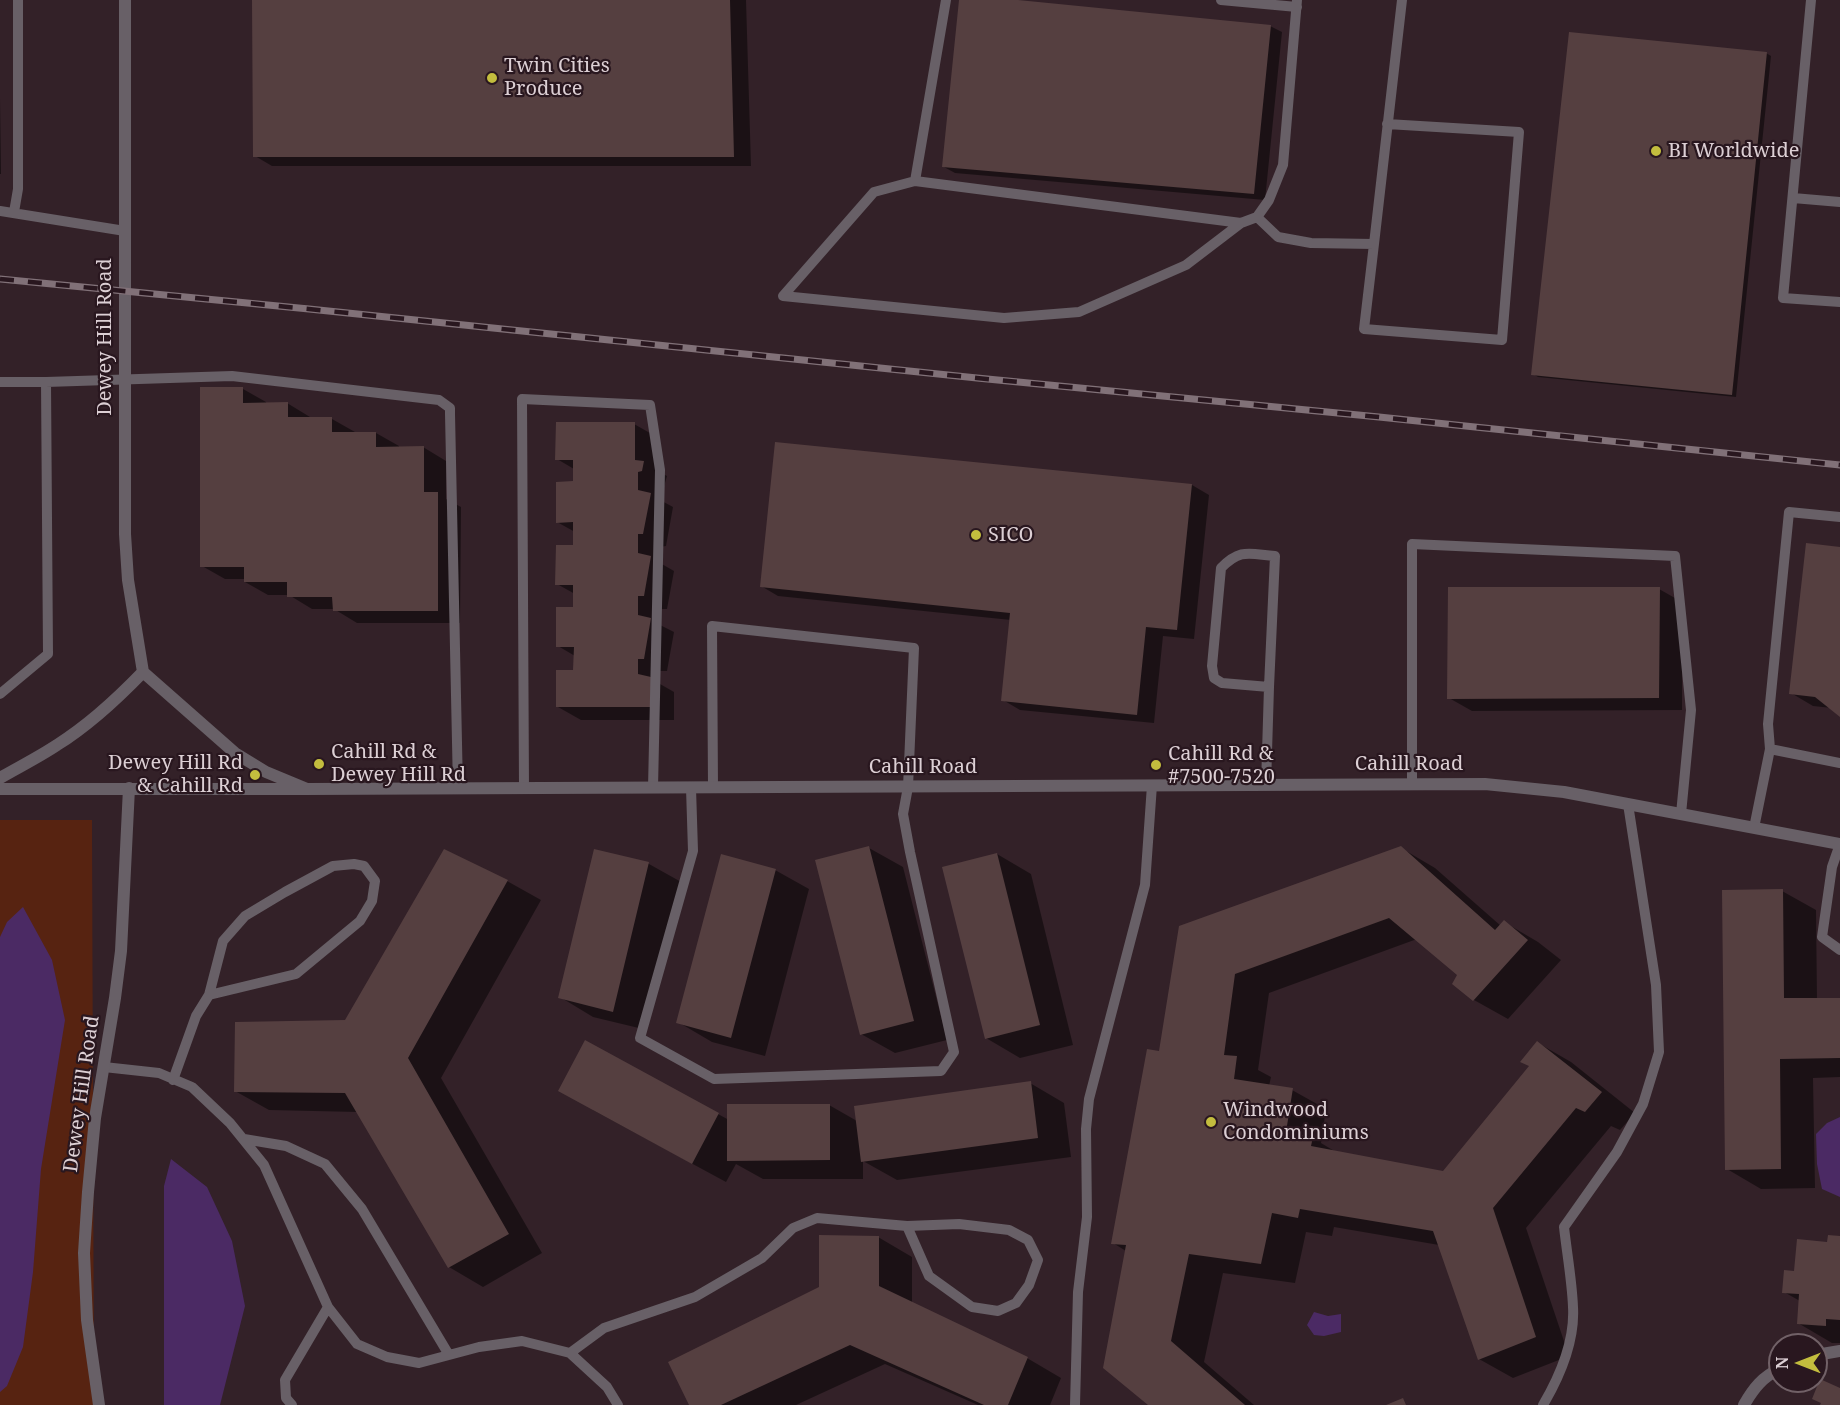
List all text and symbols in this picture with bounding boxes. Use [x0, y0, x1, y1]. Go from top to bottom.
place label: Twin Cities Produce [504, 54, 610, 101]
marker: Twin Cities Produce [485, 71, 499, 85]
place label: BI Worldwide [1668, 139, 1799, 163]
marker: BI Worldwide [1649, 144, 1663, 158]
street label: Dewey Hill Road [93, 258, 117, 416]
place label: SICO [988, 523, 1033, 547]
marker: SICO [969, 528, 983, 542]
place label: Cahill Rd & Dewey Hill Rd [331, 740, 466, 787]
place label: Cahill Rd & #7500-7520 [1168, 742, 1275, 789]
place label: Dewey Hill Rd & Cahill Rd [108, 751, 243, 798]
street label: Cahill Road [1355, 752, 1463, 776]
street label: Cahill Road [869, 755, 977, 779]
marker: Cahill Rd & Dewey Hill Rd [312, 757, 326, 771]
marker: Cahill Rd & #7500-7520 [1149, 758, 1163, 772]
marker: Dewey Hill Rd & Cahill Rd [248, 768, 262, 782]
street label: Dewey Hill Road [59, 1014, 105, 1174]
place label: Windwood Condominiums [1223, 1098, 1369, 1145]
marker: Windwood Condominiums [1204, 1115, 1218, 1129]
north arrow [1768, 1333, 1828, 1393]
text: N [1771, 1357, 1793, 1369]

